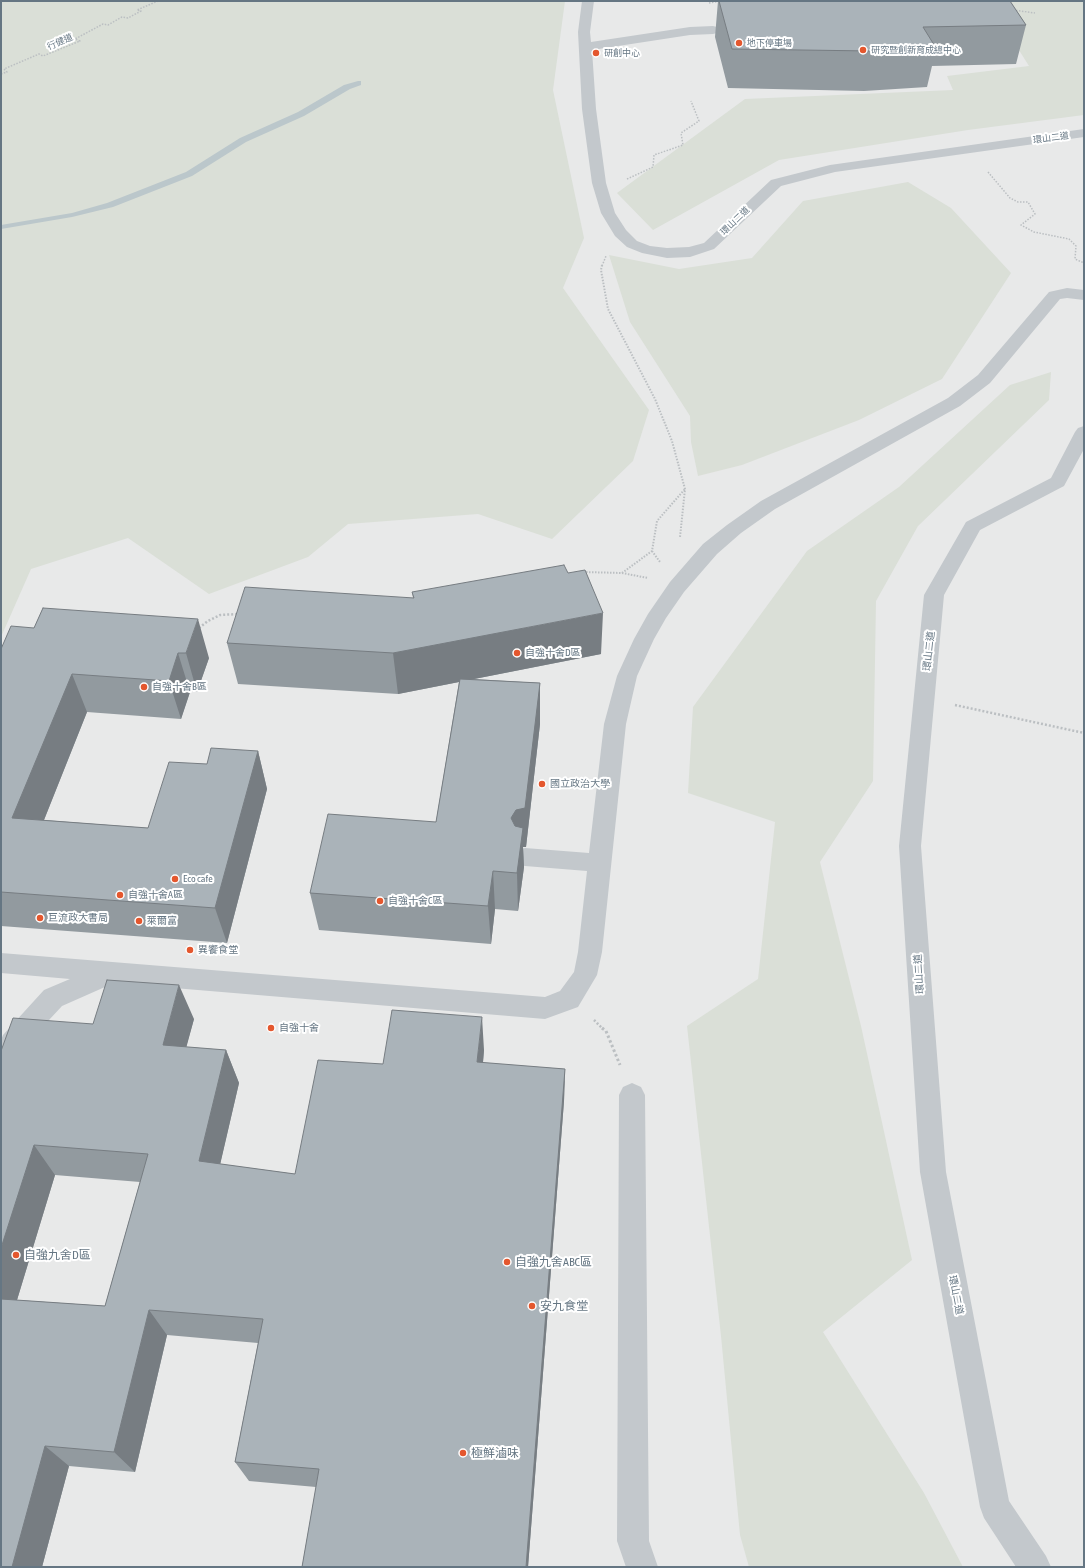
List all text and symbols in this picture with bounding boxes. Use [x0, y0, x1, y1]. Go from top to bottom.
street label: 行健道 [45, 32, 75, 52]
marker: 地下停車場 [734, 38, 744, 48]
place label: 地下停車場 [747, 38, 792, 48]
marker: 研究暨創新育成總中心 [858, 45, 868, 55]
place label: 研究暨創新育成總中心 [871, 45, 961, 55]
marker: 研創中心 [591, 48, 601, 58]
place label: 研創中心 [604, 48, 640, 58]
street label: 環山二道 [1032, 130, 1070, 146]
street label: 環山二道 [718, 205, 752, 237]
street label: 環山二道 [921, 630, 937, 672]
place label: 自強十舍D區 [525, 647, 581, 659]
marker: 自強十舍D區 [512, 648, 522, 658]
place label: 自強十舍B區 [152, 681, 207, 693]
marker: 自強十舍B區 [139, 682, 149, 692]
place label: 國立政治大學 [550, 778, 610, 790]
marker: 國立政治大學 [537, 779, 547, 789]
place label: Eco cafe [183, 873, 213, 885]
marker: Eco cafe [170, 874, 180, 884]
place label: 自強十舍A區 [128, 889, 183, 901]
marker: 自強十舍A區 [115, 890, 125, 900]
place label: 自強十舍C區 [388, 895, 442, 907]
marker: 自強十舍C區 [375, 896, 385, 906]
place label: 巨流政大書局 [48, 912, 108, 924]
marker: 巨流政大書局 [35, 913, 45, 923]
place label: 萊爾富 [147, 915, 177, 927]
marker: 萊爾富 [134, 916, 144, 926]
place label: 異饗食堂 [198, 944, 238, 956]
marker: 異饗食堂 [185, 945, 195, 955]
street label: 環山二道 [912, 954, 926, 994]
place label: 自強十舍 [279, 1022, 319, 1034]
marker: 自強十舍 [266, 1023, 276, 1033]
place label: 自強九舍D區 [24, 1248, 91, 1262]
marker: 自強九舍D區 [11, 1250, 21, 1260]
place label: 自強九舍ABC區 [515, 1255, 592, 1269]
marker: 自強九舍ABC區 [502, 1257, 512, 1267]
street label: 環山二道 [946, 1274, 966, 1316]
place label: 安九食堂 [540, 1299, 588, 1313]
marker: 安九食堂 [527, 1301, 537, 1311]
place label: 極鮮滷味 [471, 1446, 519, 1460]
marker: 極鮮滷味 [458, 1448, 468, 1458]

